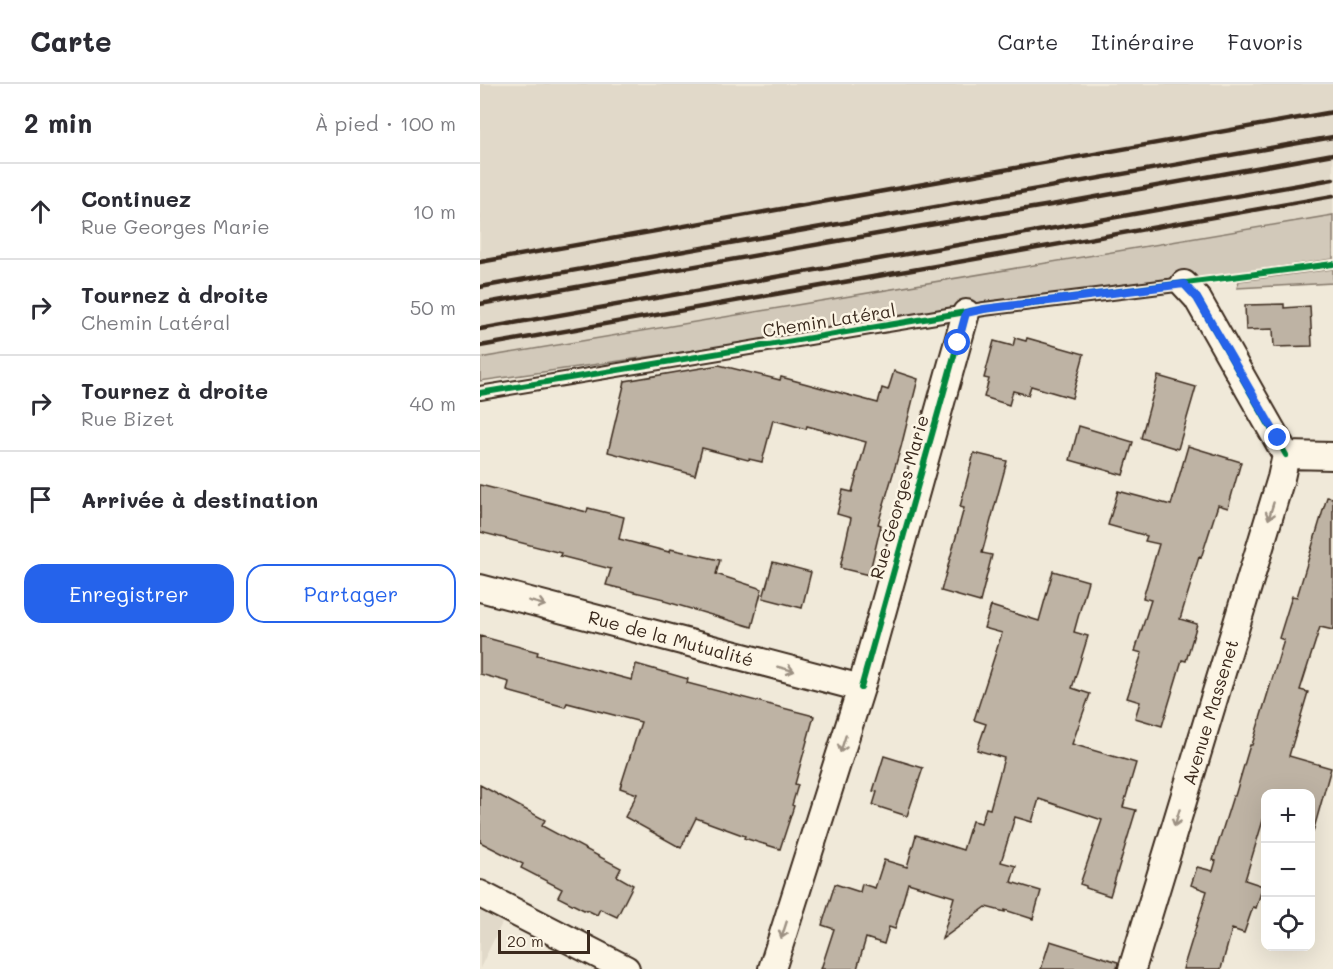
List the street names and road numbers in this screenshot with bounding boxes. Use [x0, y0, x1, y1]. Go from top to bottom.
street label: Chemin Latéral [761, 298, 897, 342]
street label: Rue Georges Marie [864, 412, 934, 582]
street label: Rue de la Mutualité [586, 604, 756, 672]
street label: Avenue Massenet [1176, 636, 1244, 788]

